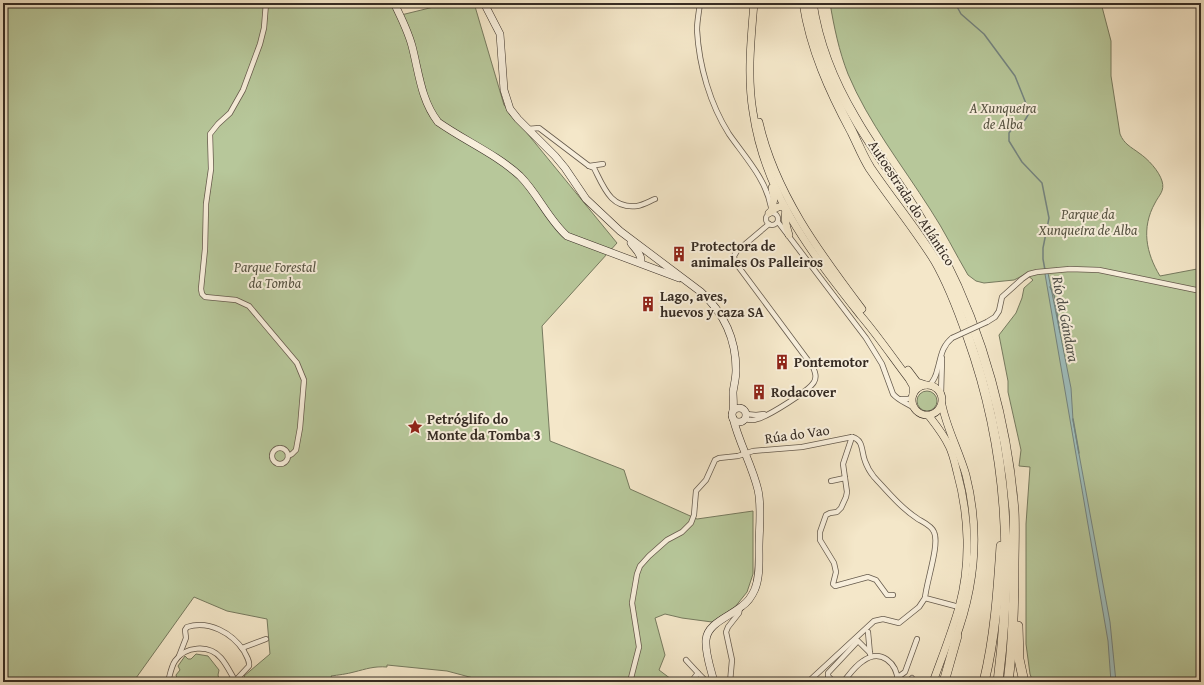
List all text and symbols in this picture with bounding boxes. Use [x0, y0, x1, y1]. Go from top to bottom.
park label: A Xunqueira de Alba [968, 98, 1037, 134]
street label: Autoestrada do Atlántico [864, 136, 960, 270]
park label: Parque da Xunqueira de Alba [1038, 204, 1138, 240]
place label: Protectora de animales Os Palleiros [691, 236, 823, 272]
building icon: Protectora de animales Os Palleiros [670, 245, 688, 263]
park label: Parque Forestal da Tomba [233, 257, 316, 293]
water label: Río da Gándara [1047, 273, 1085, 364]
place label: Lago, aves, huevos y caza SA [660, 286, 764, 322]
building icon: Lago, aves, huevos y caza SA [639, 295, 657, 313]
place label: Pontemotor [794, 352, 869, 372]
building icon: Pontemotor [773, 353, 791, 371]
place label: Rodacover [771, 382, 837, 402]
building icon: Rodacover [750, 383, 768, 401]
place label: Petróglifo do Monte da Tomba 3 [427, 409, 541, 445]
place icon: Petróglifo do Monte da Tomba 3 [406, 418, 424, 436]
street label: Rúa do Vao [763, 420, 831, 448]

